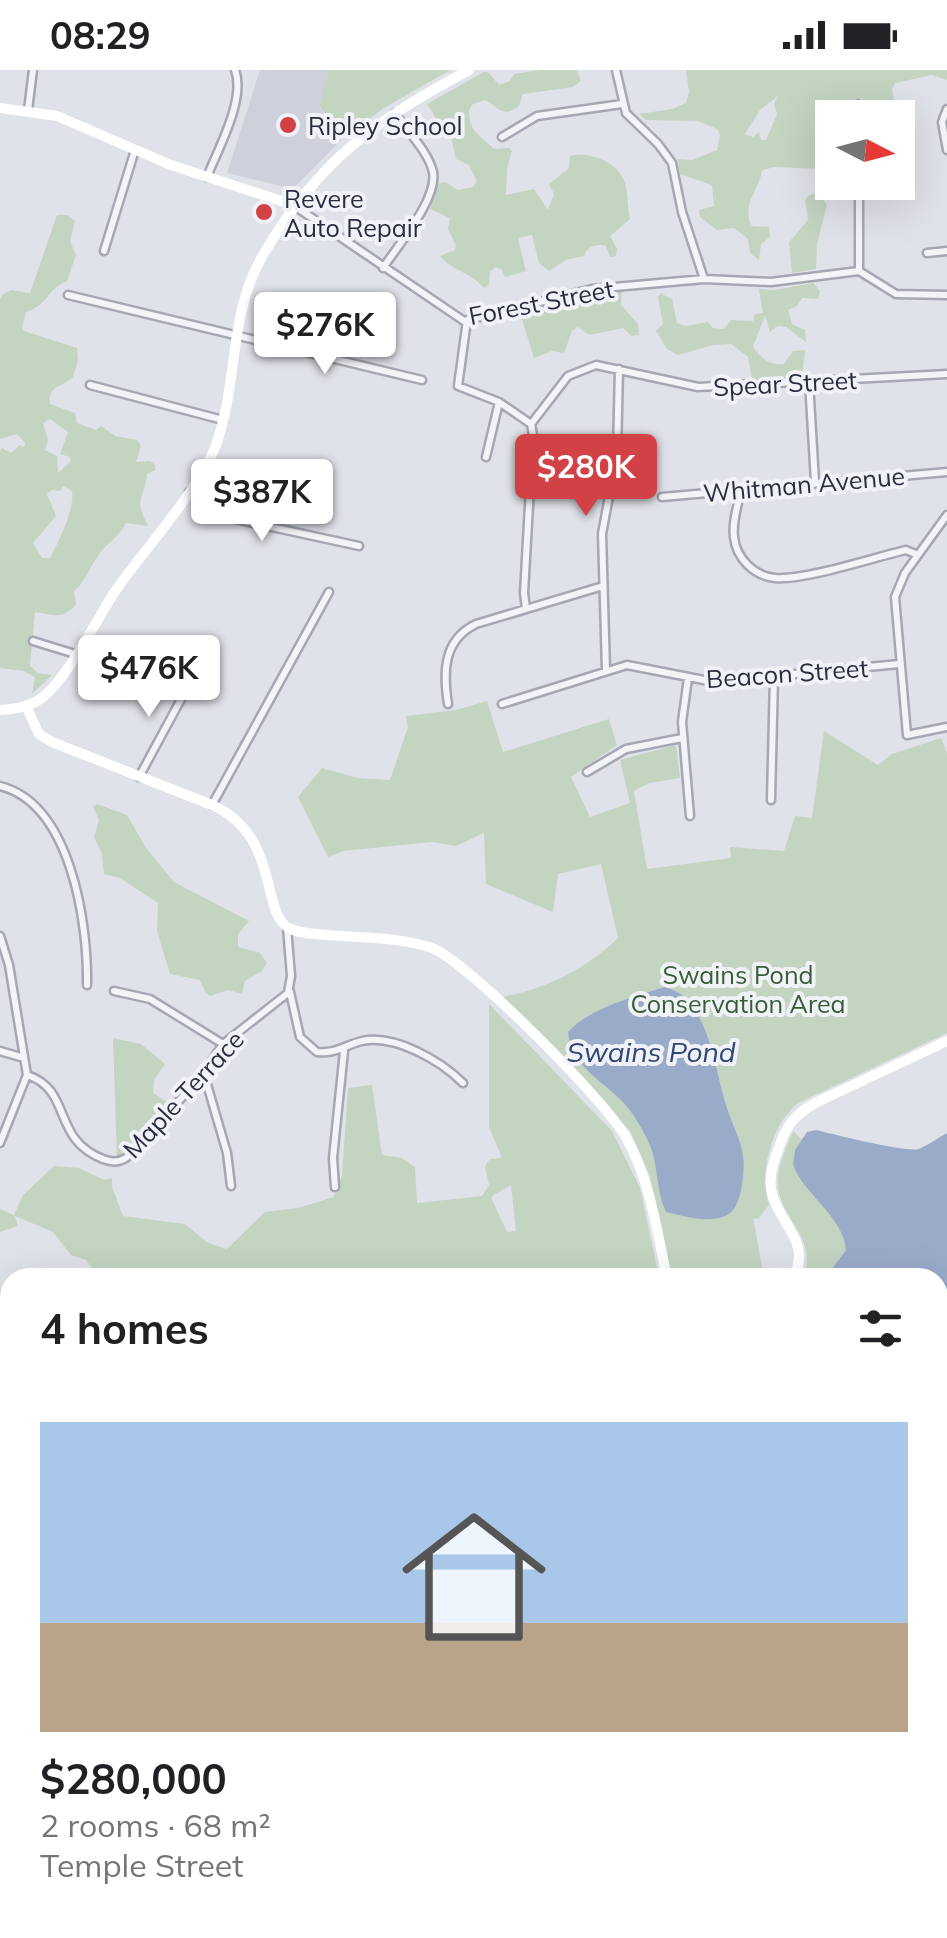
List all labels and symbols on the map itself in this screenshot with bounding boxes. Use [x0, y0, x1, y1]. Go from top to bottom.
north arrow [815, 100, 915, 200]
place label: Ripley School [308, 110, 463, 141]
marker: Ripley School [277, 114, 299, 136]
place label: Revere Auto Repair [284, 183, 422, 243]
marker: Revere Auto Repair [253, 201, 275, 223]
street label: Forest Street [466, 273, 616, 331]
pin: $276K [255, 292, 395, 377]
street label: Spear Street [712, 364, 858, 402]
pin: $280K [516, 434, 656, 519]
pin: $387K [192, 459, 332, 544]
street label: Whitman Avenue [702, 460, 906, 508]
pin: $476K [79, 635, 219, 720]
street label: Beacon Street [705, 652, 869, 694]
park label: Swains Pond Conservation Area [630, 959, 846, 1019]
street label: Maple Terrace [116, 1024, 250, 1164]
water label: Swains Pond [566, 1034, 736, 1069]

